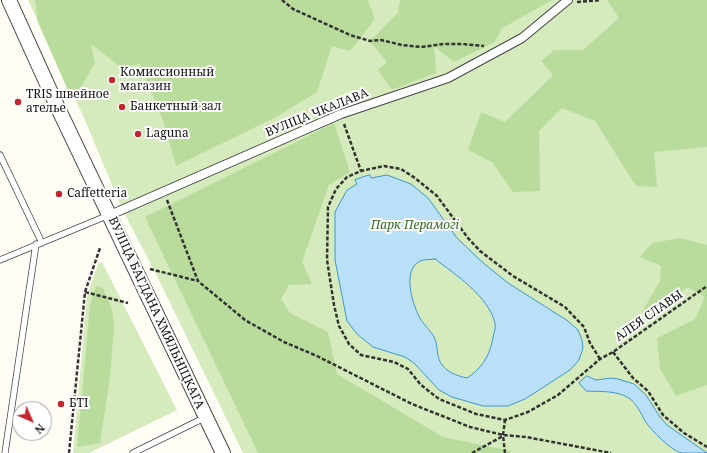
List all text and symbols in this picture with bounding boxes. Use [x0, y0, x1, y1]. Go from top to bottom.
place label: Комиссионный магазин [120, 66, 214, 94]
marker: Комиссионный магазин [107, 75, 117, 85]
street label: ВУЛІЦА ЧКАЛАВА [264, 86, 370, 140]
place label: TRIS швейное ателье [26, 88, 109, 116]
marker: TRIS швейное ателье [13, 97, 23, 107]
place label: Банкетный зал [130, 100, 221, 114]
marker: Банкетный зал [117, 102, 127, 112]
place label: Laguna [146, 127, 189, 141]
marker: Laguna [133, 129, 143, 139]
place label: Caffetteria [67, 187, 127, 201]
marker: Caffetteria [54, 189, 64, 199]
street label: ВУЛІЦА БАГДАНА ХМЯЛЬНІЦКАГА [105, 215, 207, 411]
park label: Парк Перамогі [371, 219, 459, 233]
street label: АЛЕЯ СЛАВЫ [612, 287, 686, 345]
place label: БТІ [69, 397, 88, 411]
marker: БТІ [56, 399, 66, 409]
north arrow [12, 401, 52, 441]
text: N [32, 421, 49, 437]

